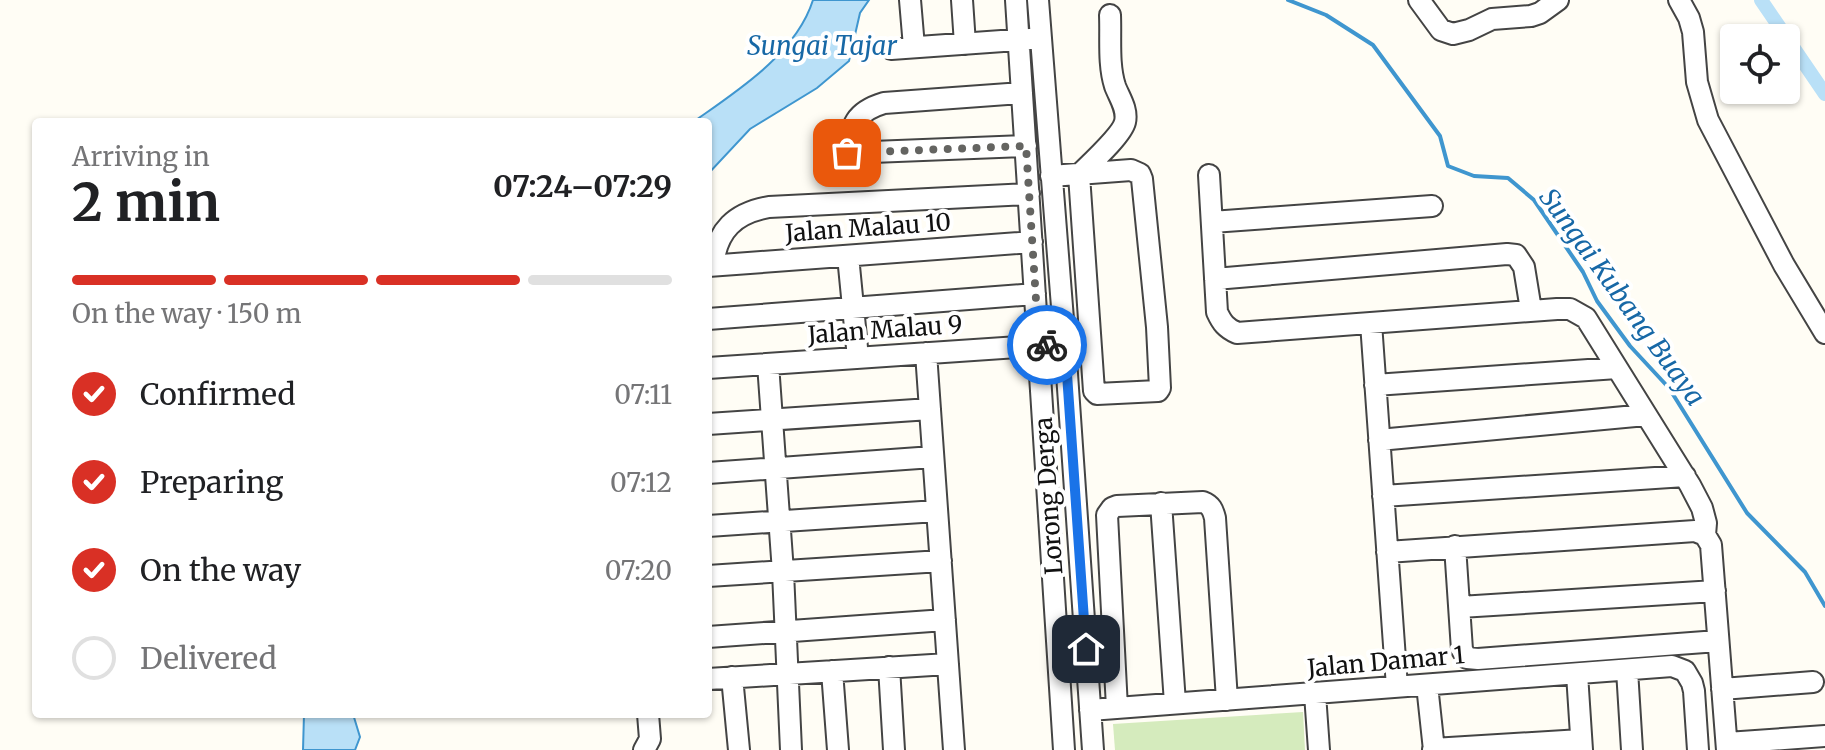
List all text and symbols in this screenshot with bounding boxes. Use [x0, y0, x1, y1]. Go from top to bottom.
map controls [1720, 24, 1800, 104]
button: locate [1720, 24, 1800, 104]
water label: Sungai Tajar [747, 29, 897, 62]
pin [813, 119, 881, 187]
icon: bag [825, 131, 869, 175]
text: Arriving in [72, 140, 210, 173]
text: 07:24–07:29 [493, 167, 672, 205]
text: 2 min [72, 170, 220, 235]
water label: Sungai Kubang Buaya [1532, 182, 1712, 412]
street label: Jalan Malau 10 [783, 206, 952, 249]
text: On the way · 150 m [72, 297, 301, 330]
courier [1007, 305, 1087, 385]
street label: Jalan Malau 9 [805, 309, 963, 350]
icon: bike [1025, 323, 1069, 367]
icon: check [72, 372, 116, 416]
text: Confirmed [140, 375, 295, 413]
text: 07:11 [614, 378, 672, 411]
street label: Lorong Derga [1028, 416, 1069, 576]
icon: check [72, 460, 116, 504]
text: Preparing [140, 463, 283, 501]
text: 07:12 [610, 466, 672, 499]
icon: check [72, 548, 116, 592]
text: On the way [140, 551, 301, 589]
text: 07:20 [605, 554, 672, 587]
pin [1052, 615, 1120, 683]
icon: home [1064, 627, 1108, 671]
text: Delivered [140, 639, 277, 677]
street label: Jalan Damar 1 [1305, 639, 1466, 684]

